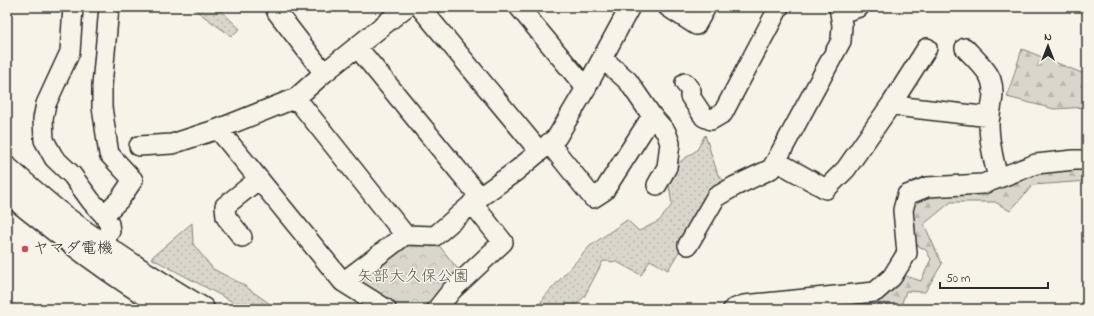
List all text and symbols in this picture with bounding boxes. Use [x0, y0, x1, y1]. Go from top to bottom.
north arrow [1028, 26, 1068, 66]
text: N [1044, 29, 1052, 45]
place label: ヤマダ電機 [33, 237, 113, 261]
marker: ヤマダ電機 [20, 244, 30, 254]
scale bar [940, 264, 1048, 290]
park label: 矢部大久保公園 [357, 265, 469, 289]
text: 50 m [946, 270, 970, 288]

